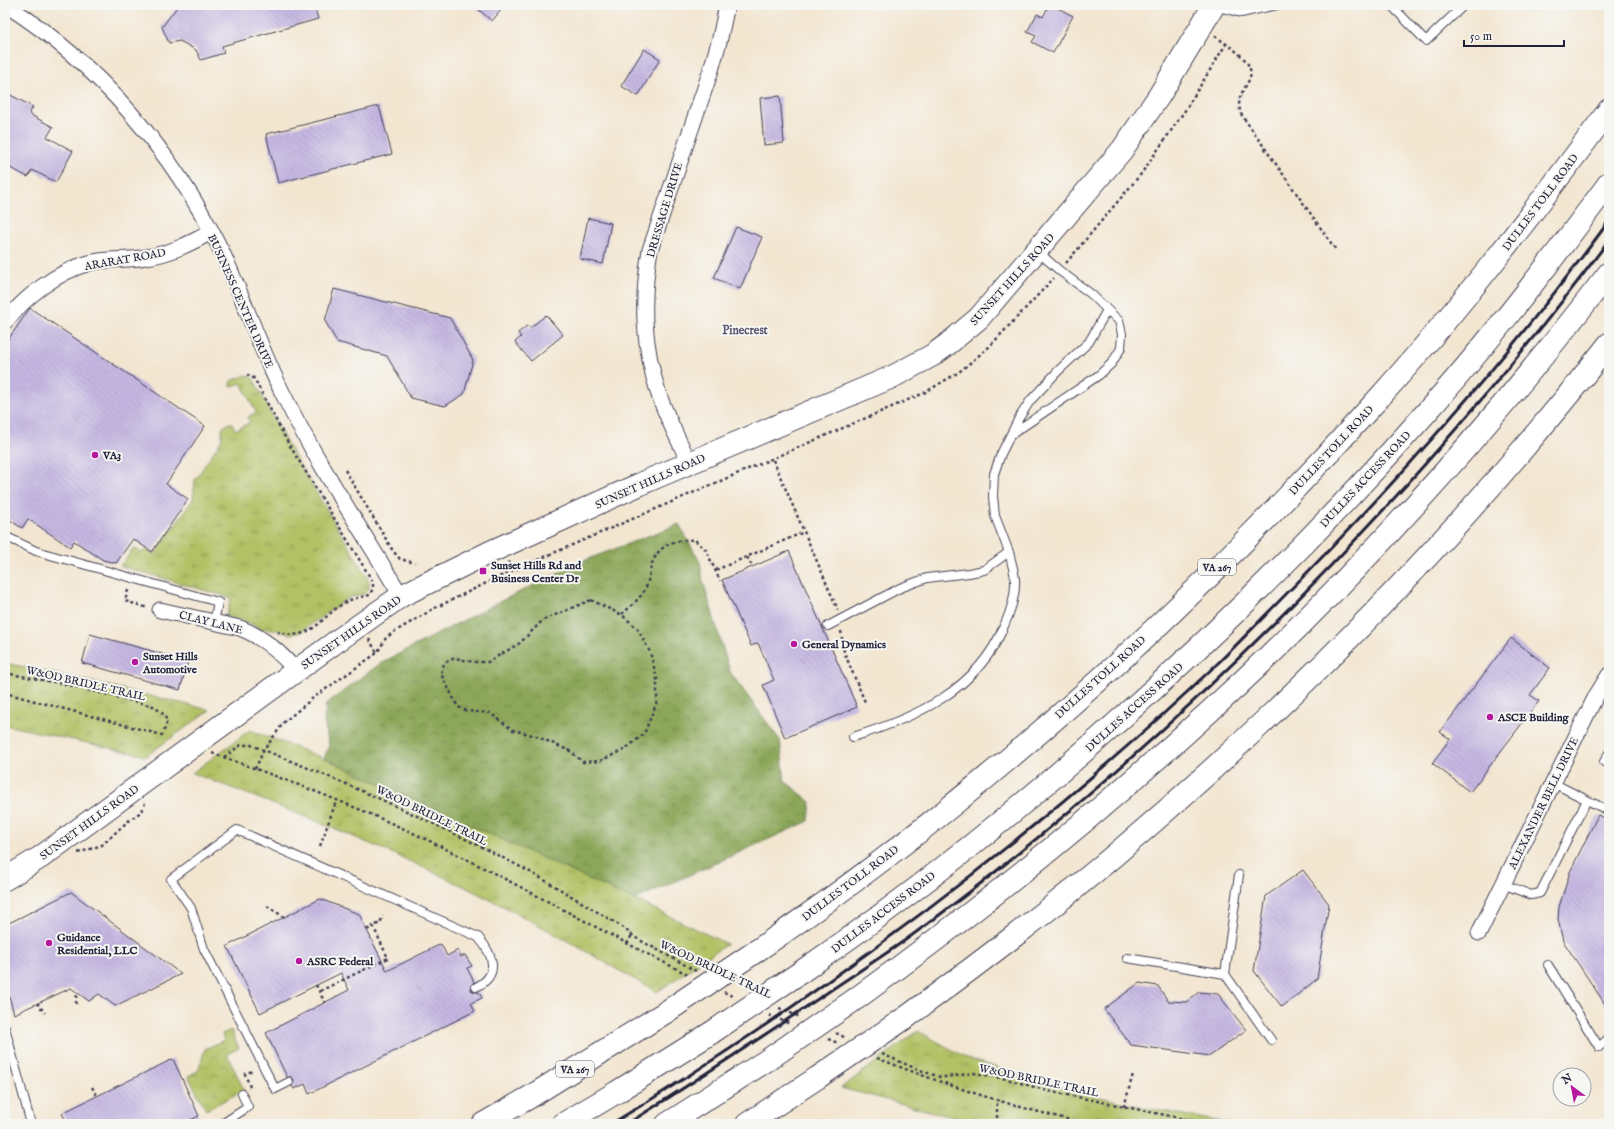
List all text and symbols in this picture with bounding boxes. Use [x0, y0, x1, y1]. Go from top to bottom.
scale bar [1464, 22, 1564, 48]
text: 50 m [1470, 29, 1492, 44]
street label: DULLES TOLL ROAD [1500, 151, 1582, 254]
street label: DRESSAGE DRIVE [644, 161, 686, 259]
street label: SUNSET HILLS ROAD [968, 231, 1058, 329]
street label: BUSINESS CENTER DRIVE [204, 232, 276, 371]
street label: ARARAT ROAD [82, 246, 167, 274]
district label: Pinecrest [722, 323, 769, 338]
street label: DULLES TOLL ROAD [1286, 403, 1377, 498]
street label: DULLES ACCESS ROAD [1317, 428, 1414, 531]
place label: VA3 [102, 449, 121, 463]
marker: VA3 [90, 450, 100, 460]
street label: SUNSET HILLS ROAD [593, 451, 708, 513]
place label: Sunset Hills Rd and Business Center Dr [491, 559, 582, 586]
road number: VA 267 [1198, 559, 1236, 575]
marker: Sunset Hills Rd and Business Center Dr [478, 566, 488, 576]
street label: SUNSET HILLS ROAD [299, 593, 405, 673]
street label: CLAY LANE [177, 608, 244, 638]
street label: DULLES TOLL ROAD [1052, 633, 1149, 722]
place label: General Dynamics [802, 638, 886, 652]
marker: General Dynamics [789, 639, 799, 649]
place label: Sunset Hills Automotive [142, 650, 198, 677]
marker: Sunset Hills Automotive [130, 657, 140, 667]
street label: DULLES ACCESS ROAD [1083, 660, 1187, 755]
street label: W&OD BRIDLE TRAIL [25, 663, 147, 705]
place label: ASCE Building [1497, 711, 1570, 725]
marker: ASCE Building [1485, 712, 1495, 722]
street label: ALEXANDER BELL DRIVE [1505, 735, 1582, 873]
street label: SUNSET HILLS ROAD [37, 782, 142, 864]
street label: W&OD BRIDLE TRAIL [374, 783, 490, 849]
street label: DULLES TOLL ROAD [799, 843, 902, 925]
street label: DULLES ACCESS ROAD [829, 869, 939, 957]
place label: Guidance Residential, LLC [57, 931, 137, 958]
marker: Guidance Residential, LLC [44, 938, 54, 948]
street label: W&OD BRIDLE TRAIL [657, 938, 774, 1002]
place label: ASRC Federal [306, 955, 374, 969]
marker: ASRC Federal [294, 956, 304, 966]
road number: VA 267 [556, 1061, 594, 1077]
street label: W&OD BRIDLE TRAIL [978, 1061, 1100, 1101]
north arrow [1552, 1067, 1592, 1107]
text: N [1559, 1071, 1575, 1088]

